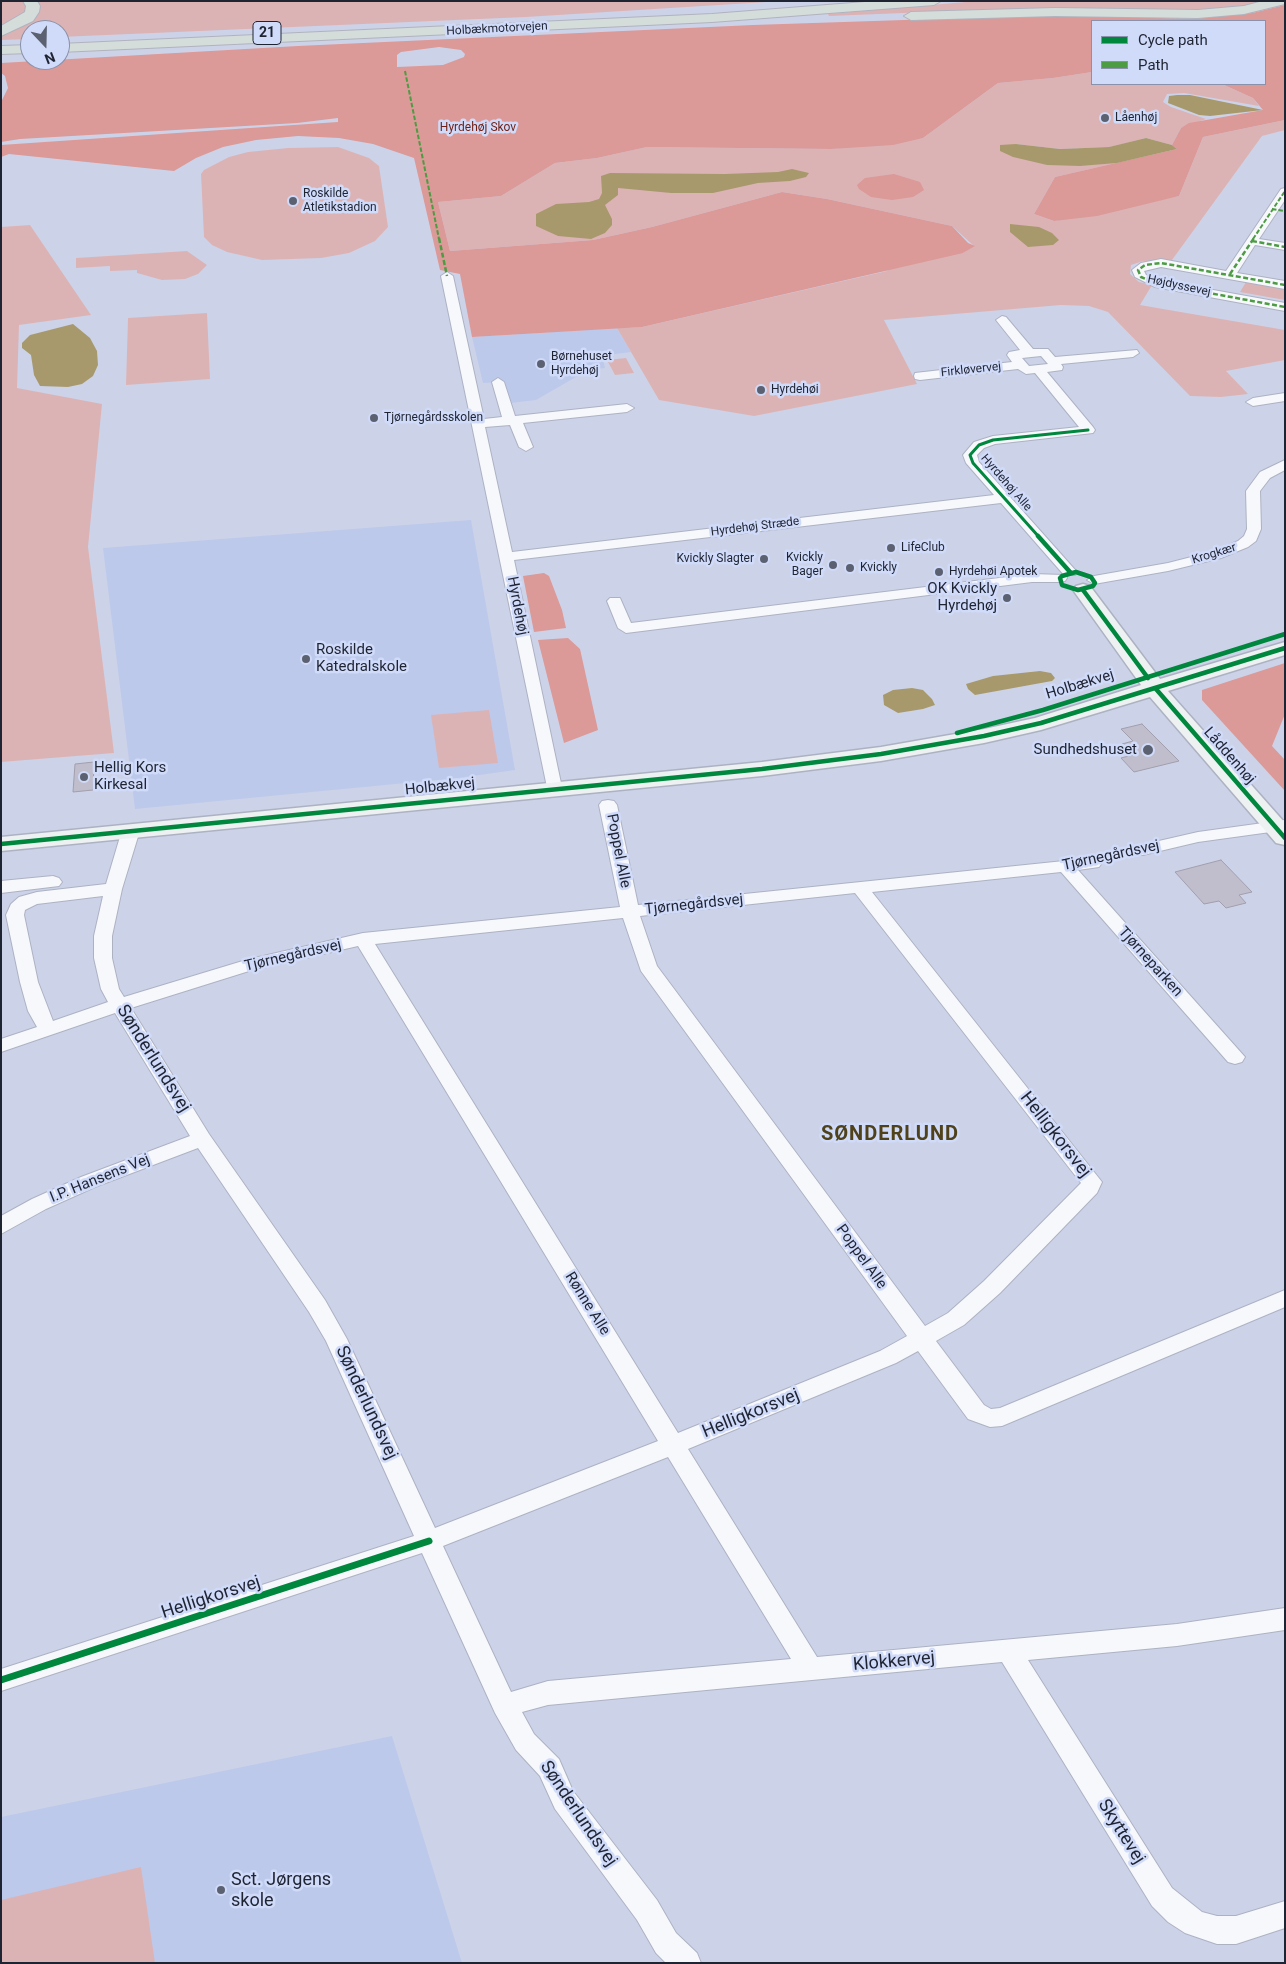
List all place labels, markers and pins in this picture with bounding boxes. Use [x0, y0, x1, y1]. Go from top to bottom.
place label: Låenhøj [1115, 111, 1157, 125]
marker: Låenhøj [1099, 112, 1111, 124]
place label: Roskilde Atletikstadion [303, 187, 377, 215]
marker: Roskilde Atletikstadion [287, 195, 299, 207]
place label: Børnehuset Hyrdehøj [551, 350, 612, 378]
marker: Børnehuset Hyrdehøj [535, 358, 547, 370]
place label: Hyrdehøi [771, 383, 819, 397]
marker: Hyrdehøi [755, 384, 767, 396]
place label: Tjørnegårdsskolen [384, 411, 483, 425]
marker: Tjørnegårdsskolen [368, 412, 380, 424]
place label: LifeClub [901, 541, 945, 555]
marker: LifeClub [885, 542, 897, 554]
place label: Kvickly Bager [786, 551, 823, 579]
place label: Kvickly Slagter [676, 552, 754, 566]
marker: Kvickly Slagter [758, 553, 770, 565]
marker: Kvickly Bager [827, 559, 839, 571]
place label: Kvickly [860, 561, 897, 575]
marker: Kvickly [844, 562, 856, 574]
place label: Hyrdehøi Apotek [949, 565, 1037, 579]
marker: Hyrdehøi Apotek [933, 566, 945, 578]
place label: OK Kvickly Hyrdehøj [927, 580, 997, 615]
marker: OK Kvickly Hyrdehøj [1001, 592, 1013, 604]
place label: Roskilde Katedralskole [316, 641, 407, 676]
marker: Roskilde Katedralskole [300, 653, 312, 665]
place label: Sundhedshuset [1034, 741, 1137, 759]
marker: Sundhedshuset [1141, 743, 1155, 757]
place label: Hellig Kors Kirkesal [94, 759, 166, 794]
marker: Hellig Kors Kirkesal [78, 771, 90, 783]
place label: Sct. Jørgens skole [231, 1869, 331, 1912]
marker: Sct. Jørgens skole [215, 1884, 227, 1896]

